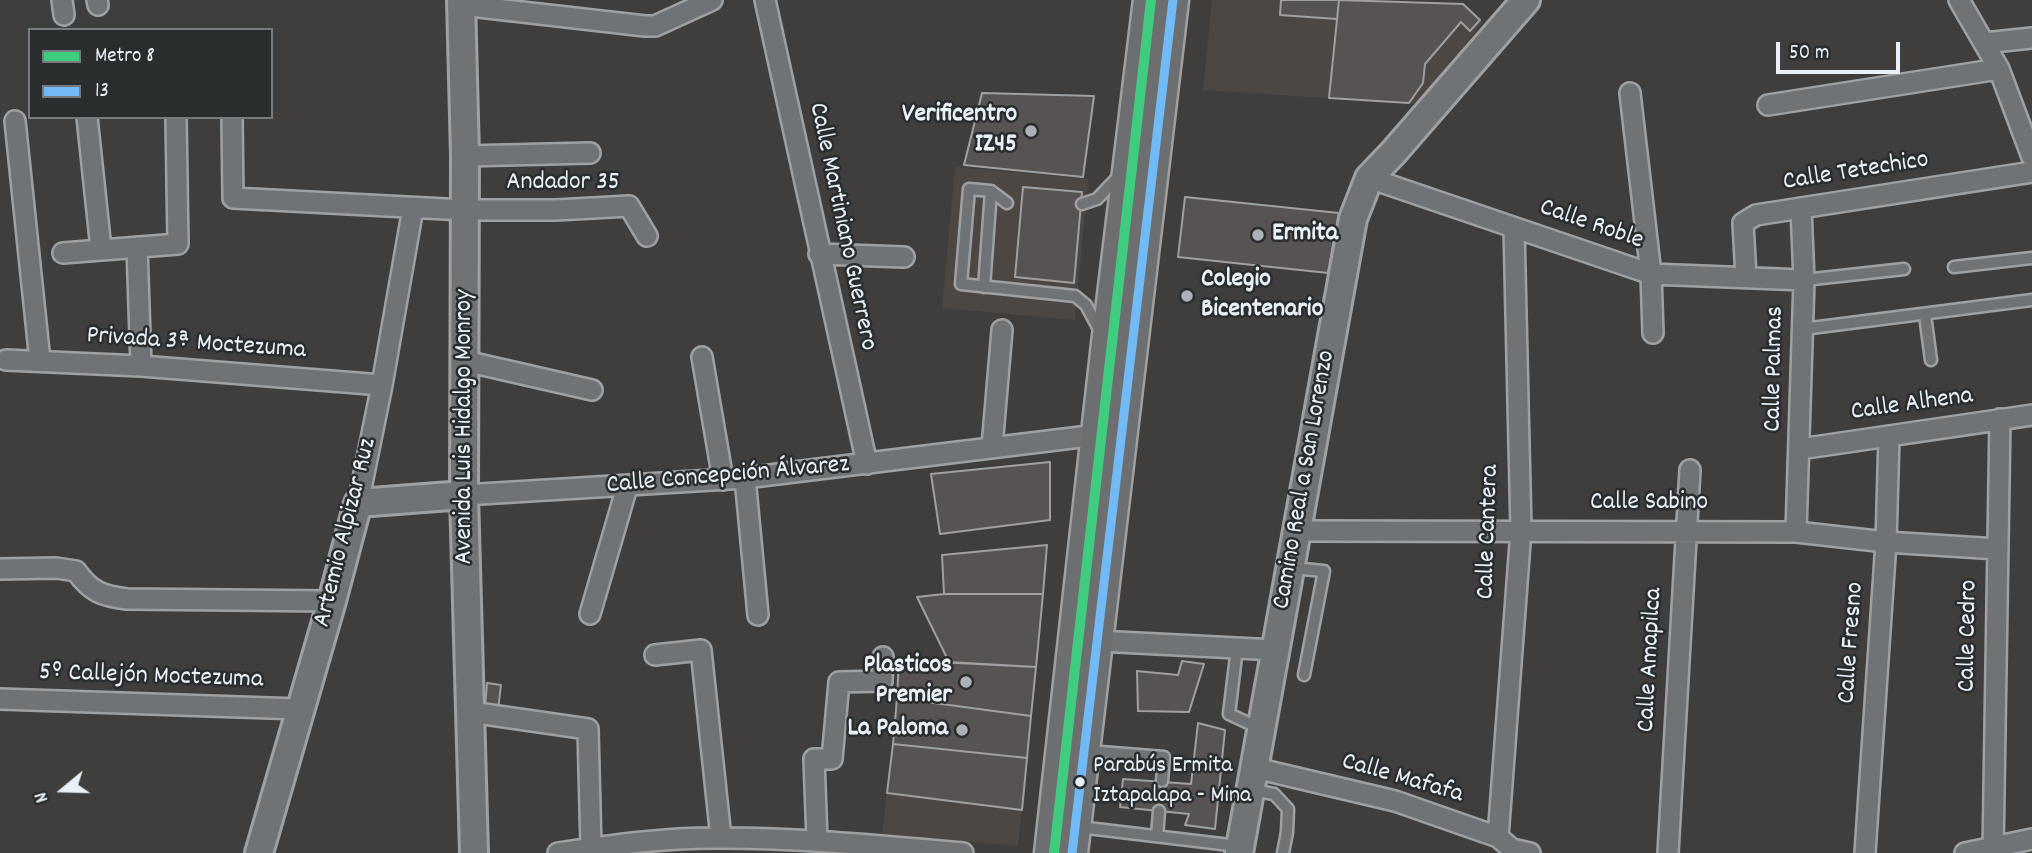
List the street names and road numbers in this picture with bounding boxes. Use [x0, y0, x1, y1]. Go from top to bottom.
street label: Calle Martiniano Guerrero [799, 100, 883, 354]
street label: Calle Tetechico [1781, 146, 1931, 200]
street label: Andador 35 [506, 168, 620, 200]
street label: Calle Roble [1535, 194, 1647, 258]
street label: Avenida Luis Hidalgo Monroy [450, 289, 482, 565]
street label: Calle Palmas [1759, 306, 1793, 432]
street label: Privada 3ª Moctezuma [85, 322, 307, 368]
street label: Camino Real a San Lorenzo [1268, 348, 1344, 612]
street label: Calle Alhena [1849, 382, 1975, 430]
street label: Artemio Alpizar Ruz [308, 435, 386, 631]
street label: Calle Concepción Álvarez [605, 451, 851, 503]
street label: Calle Cantera [1472, 464, 1508, 600]
street label: Calle Sabino [1590, 488, 1708, 520]
street label: Calle Cedro [1953, 579, 1987, 693]
street label: Calle Fresno [1833, 581, 1873, 705]
street label: Calle Amapilca [1633, 587, 1671, 733]
street label: 5º Callejón Moctezuma [38, 658, 264, 698]
street label: Calle Mafafa [1338, 748, 1466, 812]

